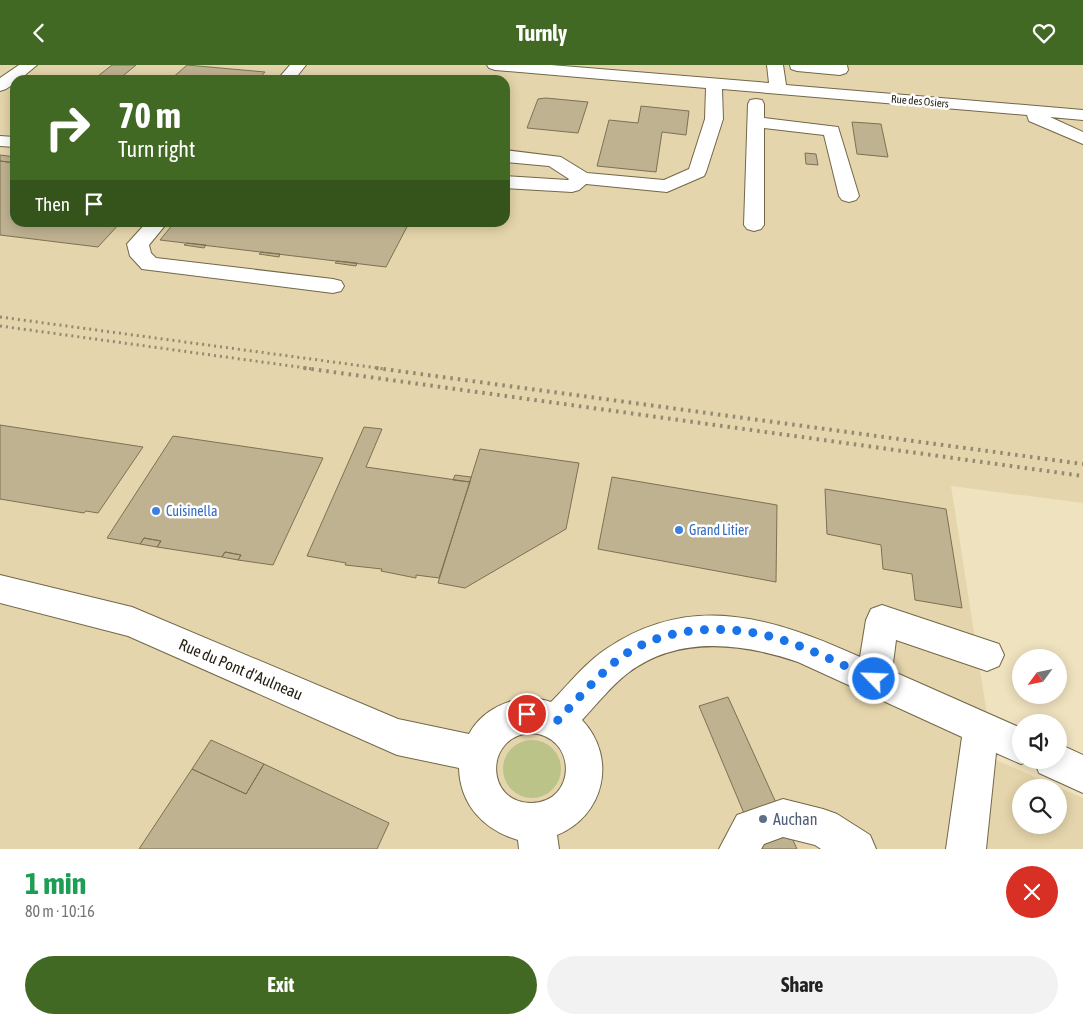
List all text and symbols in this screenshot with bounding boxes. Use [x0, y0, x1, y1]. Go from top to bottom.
icon: back [25, 19, 53, 47]
icon: heart [1030, 19, 1058, 47]
text: Turnly [516, 20, 567, 46]
street label: Rue des Osiers [891, 93, 949, 110]
icon: right [35, 95, 100, 160]
text: 70 m [118, 95, 181, 135]
text: Turn right [118, 136, 195, 162]
icon: arrive [80, 190, 108, 218]
text: Then [35, 193, 70, 215]
place label: Cuisinella [166, 503, 218, 519]
marker: Cuisinella [150, 505, 162, 517]
place label: Grand Litier [689, 522, 749, 538]
marker: Grand Litier [673, 524, 685, 536]
street label: Rue du Pont d'Aulneau [176, 635, 306, 703]
north arrow [1012, 649, 1068, 704]
map controls [1012, 649, 1067, 834]
position arrow [847, 652, 899, 704]
pin [506, 693, 548, 735]
icon: arrive [513, 700, 541, 728]
button: sound [1012, 714, 1067, 769]
button: search [1012, 779, 1067, 834]
place label: Auchan [773, 810, 817, 828]
marker: Auchan [757, 813, 769, 825]
text: 1 min [25, 866, 86, 900]
button: close [1006, 866, 1058, 918]
text: 80 m · 10:16 [25, 902, 95, 920]
button: Exit [25, 956, 537, 1014]
button: Share [547, 956, 1058, 1014]

